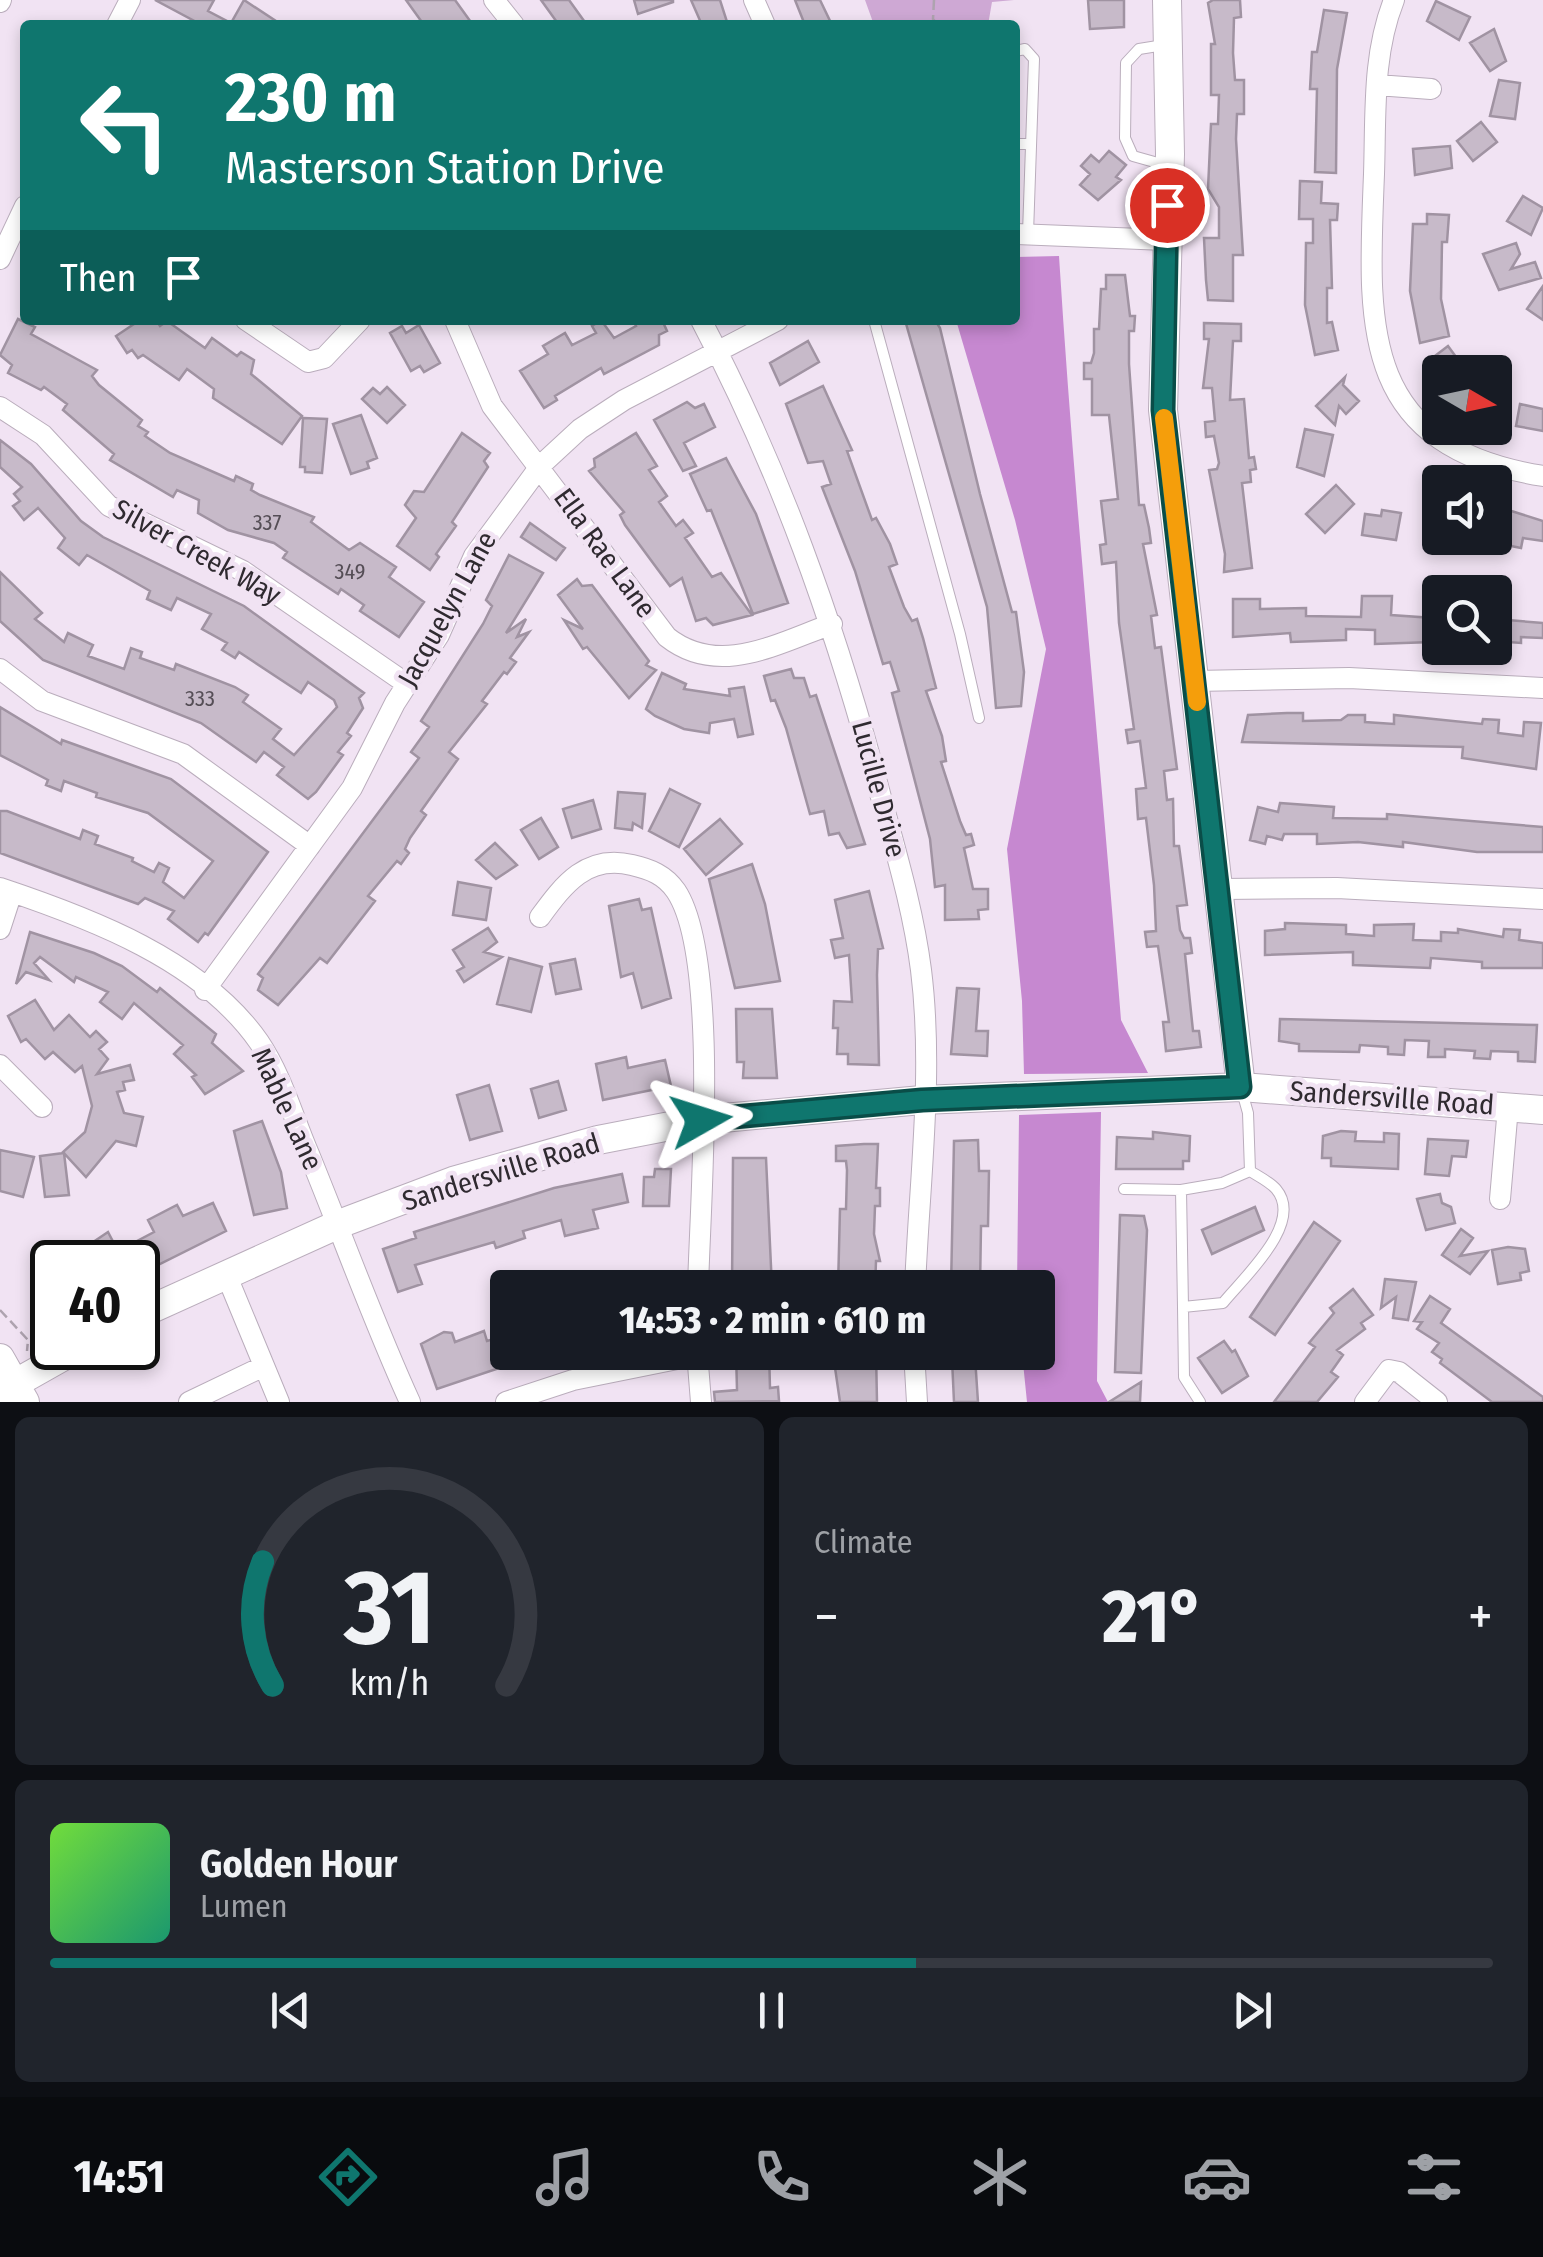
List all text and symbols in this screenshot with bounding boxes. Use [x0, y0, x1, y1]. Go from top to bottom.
text: 230 m [225, 56, 397, 140]
icon: left [60, 60, 190, 190]
text: Masterson Station Drive [225, 141, 665, 195]
pin [1125, 163, 1210, 248]
icon: arrive [1140, 178, 1195, 233]
icon: arrive [156, 250, 211, 305]
text: Then [60, 255, 136, 301]
north arrow [1422, 355, 1512, 445]
map controls [1422, 355, 1512, 665]
button: sound [1422, 465, 1512, 555]
street label: Ella Rae Lane [547, 482, 663, 624]
street label: Silver Creek Way [107, 492, 287, 612]
house number: 337 [253, 509, 281, 536]
street label: Jacquelyn Lane [391, 526, 503, 692]
house number: 349 [335, 558, 365, 585]
button: search [1422, 575, 1512, 665]
house number: 333 [185, 685, 215, 712]
street label: Lucille Drive [845, 717, 913, 861]
street label: Mable Lane [244, 1043, 330, 1175]
position arrow [649, 1068, 753, 1172]
street label: Sandersville Road [1289, 1074, 1495, 1122]
street label: Sandersville Road [398, 1126, 604, 1218]
speed limit sign: 40 [30, 1240, 160, 1370]
text: 14:53 · 2 min · 610 m [619, 1297, 926, 1343]
text: Climate [814, 1523, 913, 1561]
text: 31 [343, 1546, 435, 1671]
text: 21° [1103, 1572, 1204, 1662]
text: − [814, 1584, 839, 1650]
text: + [1468, 1584, 1493, 1650]
text: km/h [350, 1662, 429, 1704]
text: Golden Hour [200, 1841, 398, 1887]
text: Lumen [200, 1887, 288, 1925]
icon: previous [263, 1983, 318, 2038]
icon: pause [744, 1983, 799, 2038]
icon: next [1225, 1983, 1280, 2038]
icon: directions [313, 2142, 383, 2212]
icon: music [530, 2142, 600, 2212]
icon: phone [747, 2142, 817, 2212]
icon: climate [965, 2142, 1035, 2212]
icon: car [1182, 2142, 1252, 2212]
icon: filters [1399, 2142, 1469, 2212]
text: 14:51 [74, 2150, 165, 2204]

